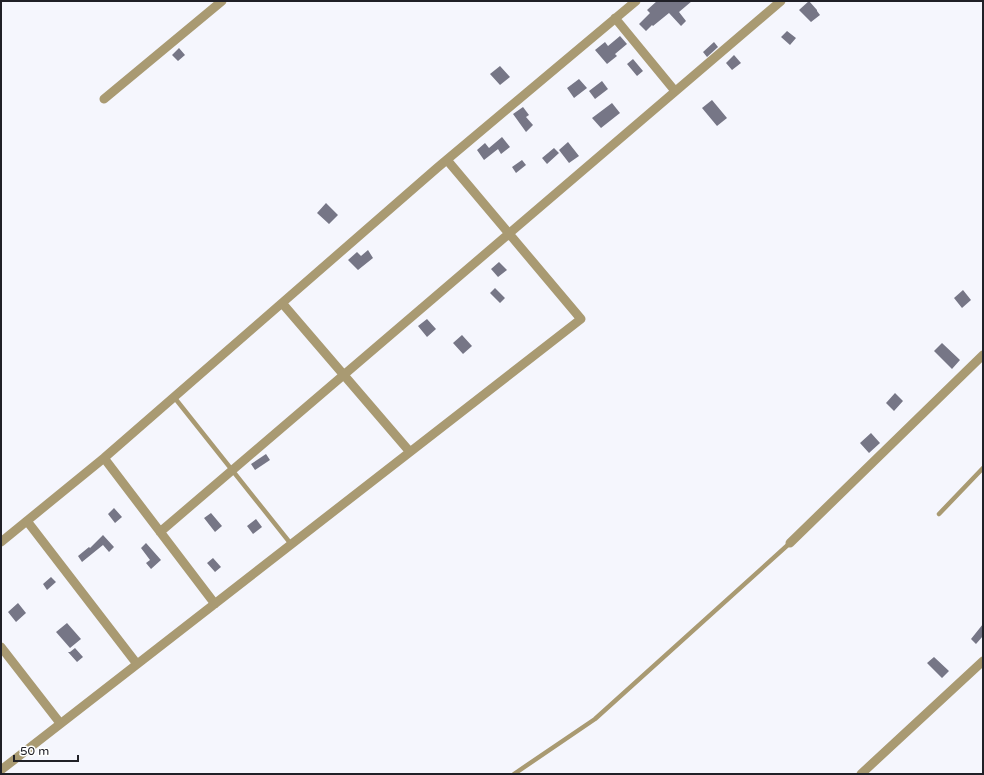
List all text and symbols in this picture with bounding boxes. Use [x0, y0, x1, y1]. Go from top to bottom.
scale bar [14, 737, 78, 763]
text: 50 m [20, 744, 49, 758]

